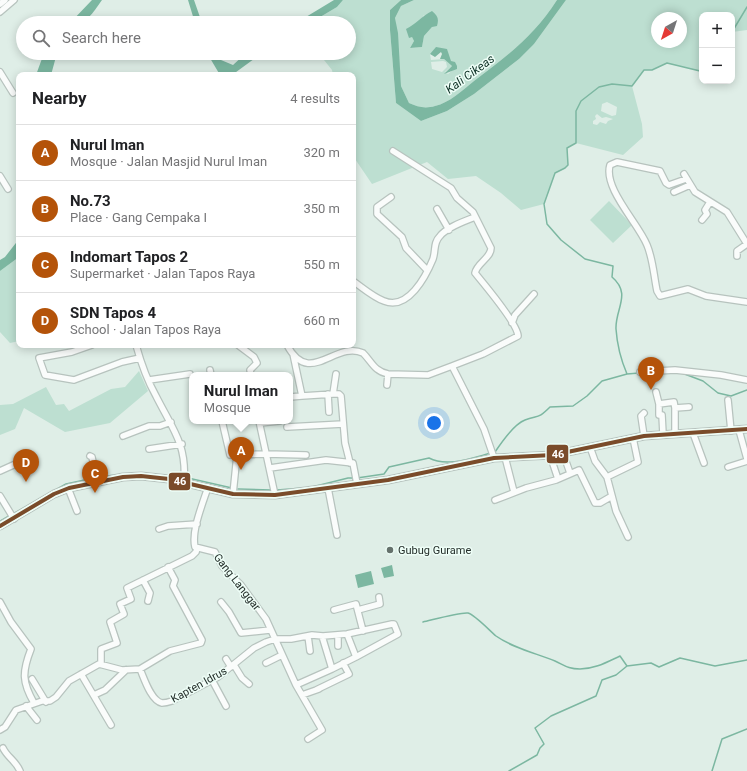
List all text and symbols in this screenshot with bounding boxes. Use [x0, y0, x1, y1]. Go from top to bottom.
north arrow [651, 12, 687, 48]
map controls [699, 12, 735, 84]
button: + [699, 12, 735, 48]
search box [16, 16, 356, 60]
icon: search [30, 27, 52, 49]
text: Search here [62, 29, 141, 47]
button: − [699, 48, 735, 84]
water label: Kali Cikeas [443, 52, 497, 96]
text: Nearby [32, 88, 87, 108]
text: 4 results [290, 91, 340, 106]
text: Nurul Iman [70, 136, 144, 154]
text: A [41, 145, 49, 160]
text: 320 m [303, 145, 340, 160]
text: Mosque · Jalan Masjid Nurul Iman [70, 154, 267, 169]
text: No.73 [70, 192, 111, 210]
text: B [41, 201, 49, 216]
text: 350 m [303, 201, 340, 216]
text: Place · Gang Cempaka I [70, 210, 207, 225]
text: Indomart Tapos 2 [70, 248, 188, 266]
text: C [41, 257, 49, 272]
text: 550 m [303, 257, 340, 272]
text: Supermarket · Jalan Tapos Raya [70, 266, 255, 281]
text: SDN Tapos 4 [70, 304, 156, 322]
text: D [41, 313, 49, 328]
text: 660 m [303, 313, 340, 328]
text: School · Jalan Tapos Raya [70, 322, 221, 337]
pin: B [638, 357, 664, 390]
popup [189, 372, 293, 424]
text: Nurul Iman [204, 382, 278, 400]
text: Mosque [204, 400, 251, 415]
your location [424, 413, 444, 433]
pin: A [228, 437, 254, 470]
line badge: 46 [546, 444, 569, 464]
text: 46 [552, 448, 564, 461]
pin: D [13, 449, 39, 482]
pin: C [82, 460, 108, 493]
line badge: 46 [168, 472, 191, 491]
text: 46 [174, 475, 186, 488]
place label: Gubug Gurame [398, 544, 471, 557]
marker: Gubug Gurame [385, 545, 395, 555]
street label: Gang Langgar [211, 551, 263, 613]
street label: Kapten Idrus [169, 664, 230, 706]

